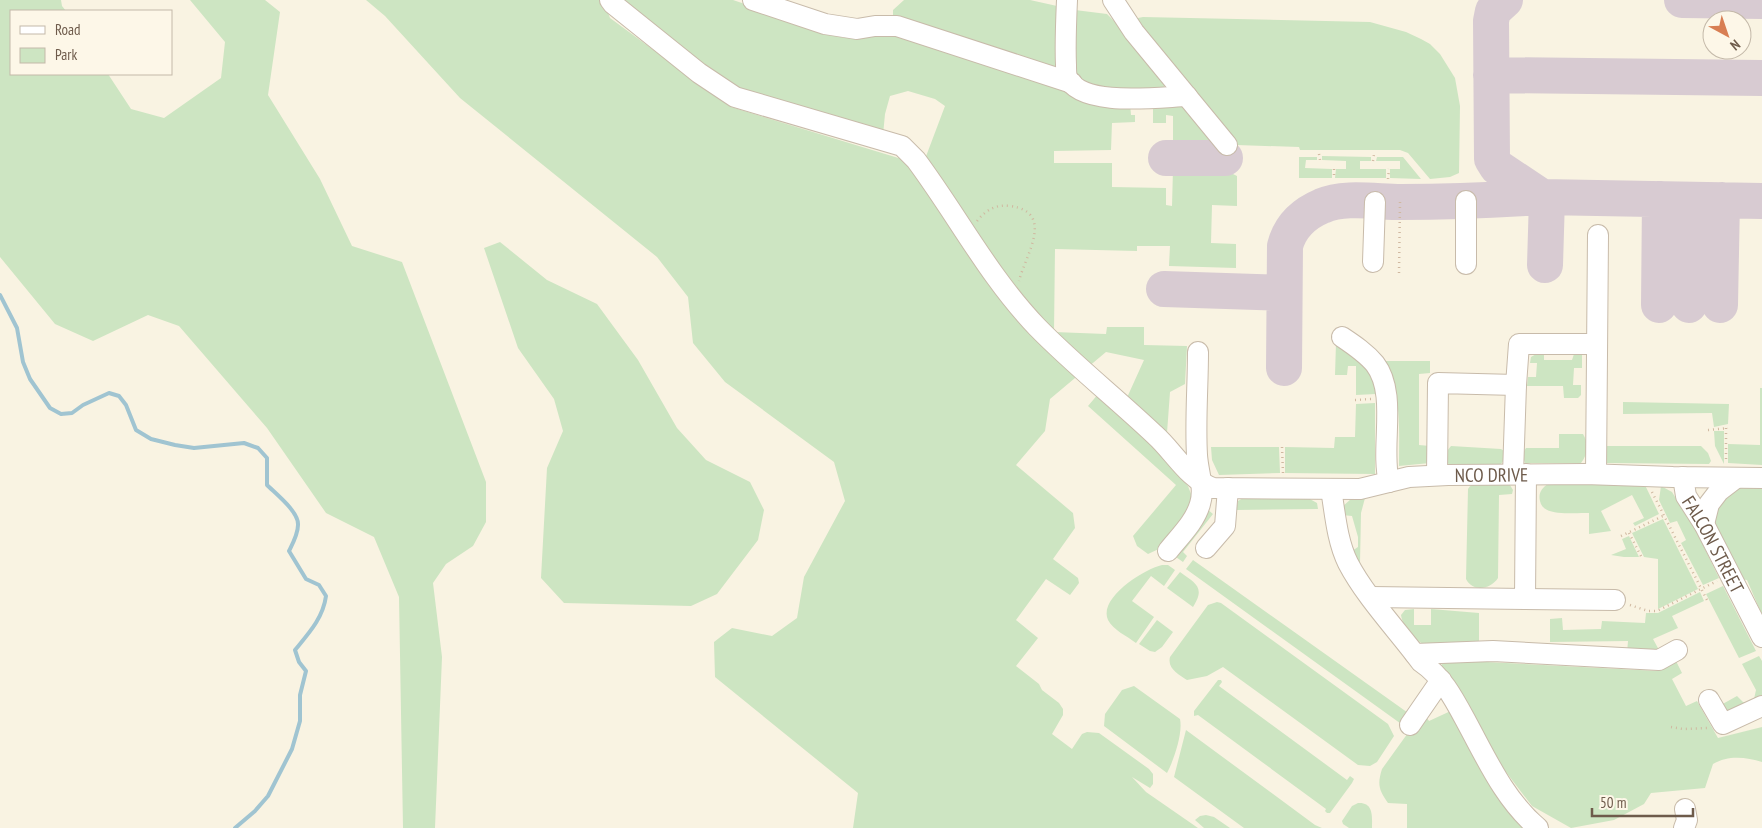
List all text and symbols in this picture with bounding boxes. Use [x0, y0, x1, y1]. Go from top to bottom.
legend [10, 10, 172, 75]
north arrow [1702, 10, 1752, 60]
text: Road [55, 20, 81, 39]
text: N [1727, 36, 1744, 54]
text: Park [55, 45, 77, 64]
street label: NCO DRIVE [1455, 462, 1528, 487]
street label: FALCON STREET [1677, 491, 1750, 598]
scale bar [1592, 786, 1693, 818]
text: 50 m [1600, 793, 1626, 812]

